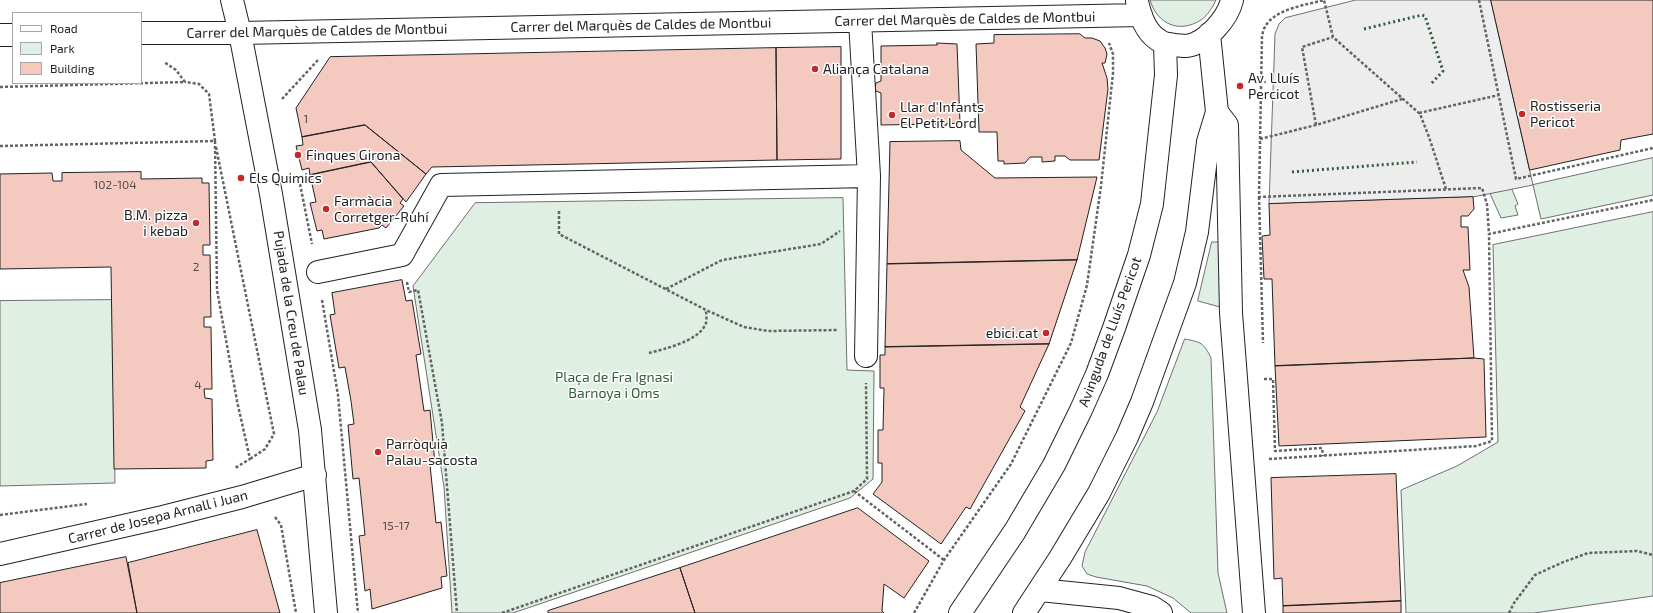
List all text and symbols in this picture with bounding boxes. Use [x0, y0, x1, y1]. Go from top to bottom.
street label: Carrer del Marquès de Caldes de Montbui [834, 8, 1096, 30]
legend [12, 12, 142, 84]
street label: Carrer del Marquès de Caldes de Montbui [510, 14, 772, 36]
street label: Carrer del Marquès de Caldes de Montbui [186, 20, 448, 42]
text: Road [50, 21, 78, 35]
text: Park [50, 41, 75, 55]
text: Building [50, 61, 94, 75]
place label: Aliança Catalana [823, 61, 929, 77]
marker: Aliança Catalana [810, 64, 820, 74]
place label: Av. Lluís Percicot [1248, 70, 1300, 102]
marker: Av. Lluís Percicot [1235, 81, 1245, 91]
place label: Rostisseria Pericot [1530, 98, 1601, 130]
place label: Llar d'Infants El Petit Lord [900, 99, 984, 132]
marker: Rostisseria Pericot [1517, 109, 1527, 119]
marker: Llar d'Infants El Petit Lord [887, 110, 897, 120]
house number: 1 [304, 112, 308, 126]
place label: Finques Girona [306, 147, 400, 163]
marker: Finques Girona [293, 150, 303, 160]
place label: Els Quimics [249, 170, 322, 186]
marker: Els Quimics [236, 173, 246, 183]
house number: 102-104 [93, 178, 137, 192]
place label: Farmàcia Corretger-Ruhí [334, 193, 429, 226]
marker: Farmàcia Corretger-Ruhí [321, 204, 331, 214]
place label: B.M. pizza i kebab [124, 207, 188, 240]
marker: B.M. pizza i kebab [191, 218, 201, 228]
street label: Pujada de la Creu de Palau [270, 230, 312, 396]
street label: Avinguda de Lluís Pericot [1075, 255, 1145, 409]
house number: 2 [193, 260, 199, 274]
place label: ebici.cat [986, 325, 1038, 341]
marker: ebici.cat [1041, 328, 1051, 338]
park label: Plaça de Fra Ignasi Barnoya i Oms [555, 369, 673, 402]
house number: 4 [194, 378, 202, 392]
place label: Parròquia Palau-sacosta [386, 436, 478, 468]
marker: Parròquia Palau-sacosta [373, 447, 383, 457]
street label: Carrer de Josepa Arnall i Juan [66, 487, 250, 547]
house number: 15-17 [382, 519, 410, 533]

